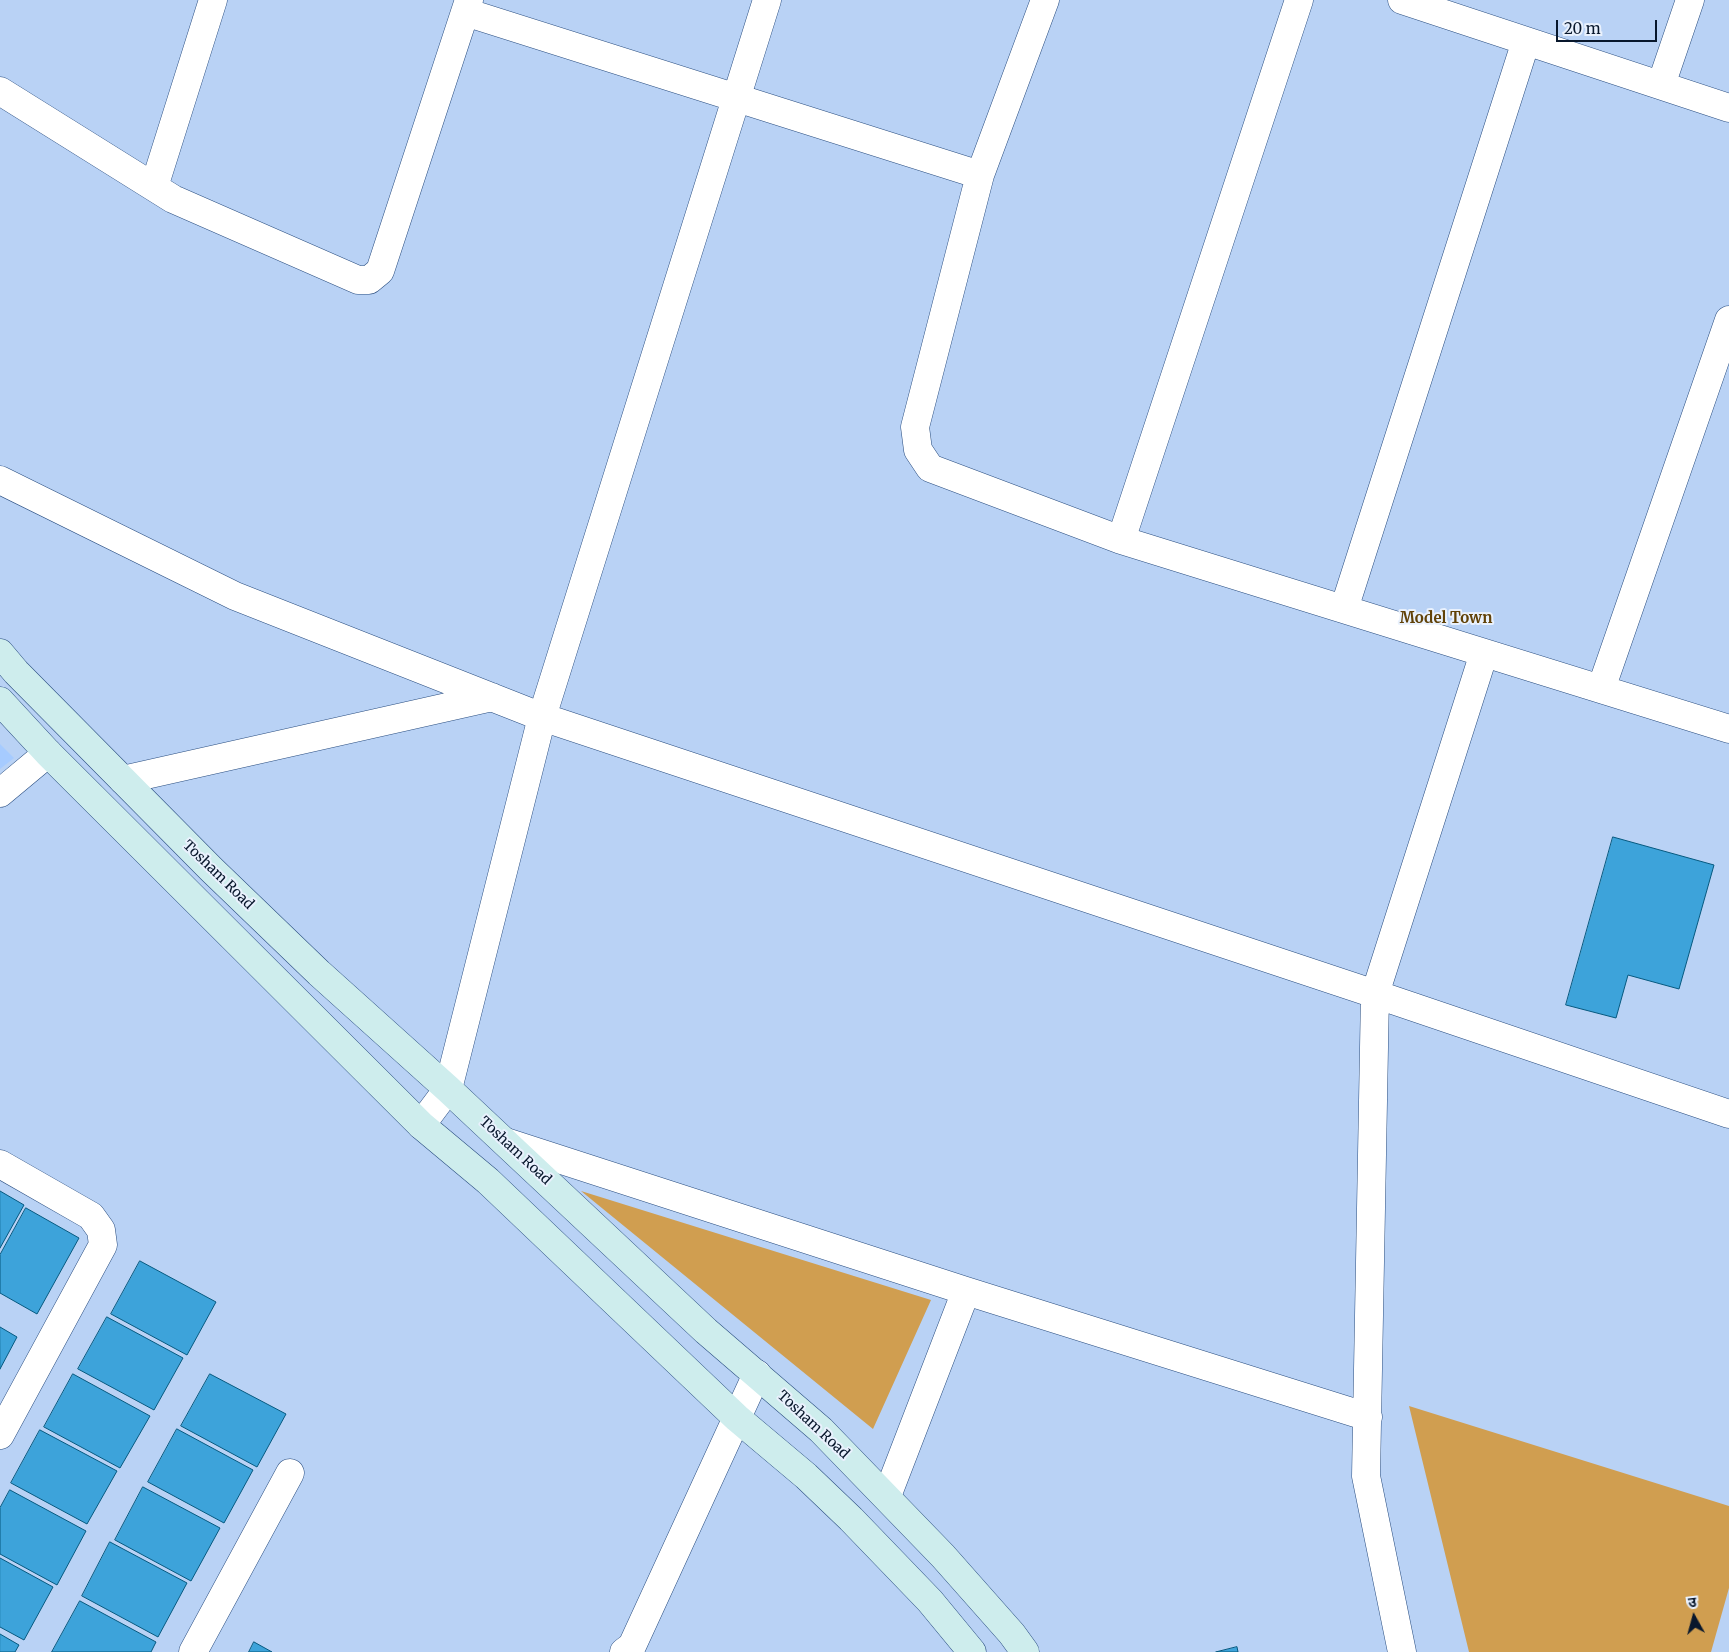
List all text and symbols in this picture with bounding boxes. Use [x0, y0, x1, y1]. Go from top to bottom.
scale bar [1559, 10, 1660, 42]
text: 20 m [1564, 19, 1601, 38]
district label: Model Town [1400, 610, 1492, 628]
street label: Tosham Road [179, 837, 257, 913]
street label: Tosham Road [476, 1113, 554, 1189]
street label: Tosham Road [774, 1387, 852, 1463]
north arrow [1669, 1592, 1719, 1642]
text: उ [1687, 1593, 1697, 1612]

